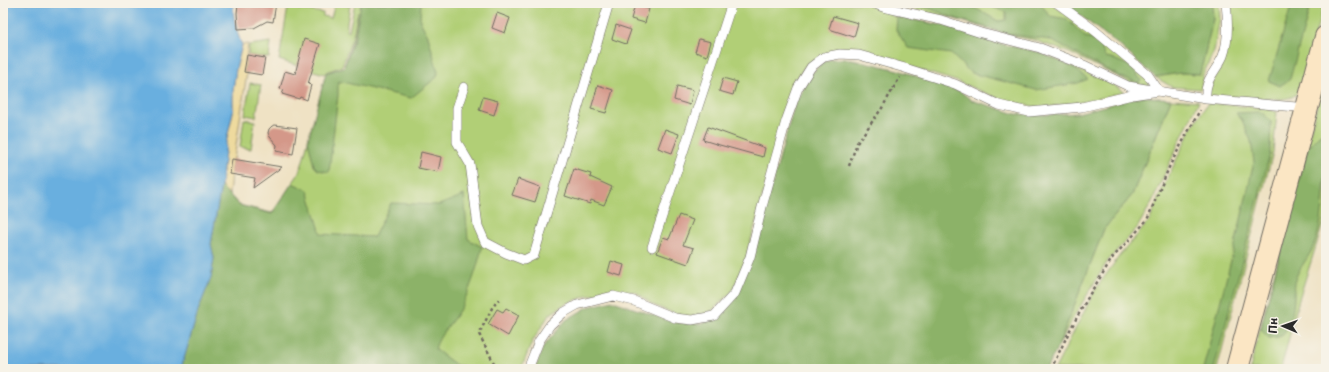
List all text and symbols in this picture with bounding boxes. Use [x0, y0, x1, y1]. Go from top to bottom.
north arrow [1263, 306, 1303, 346]
text: Пн [1264, 317, 1281, 334]

